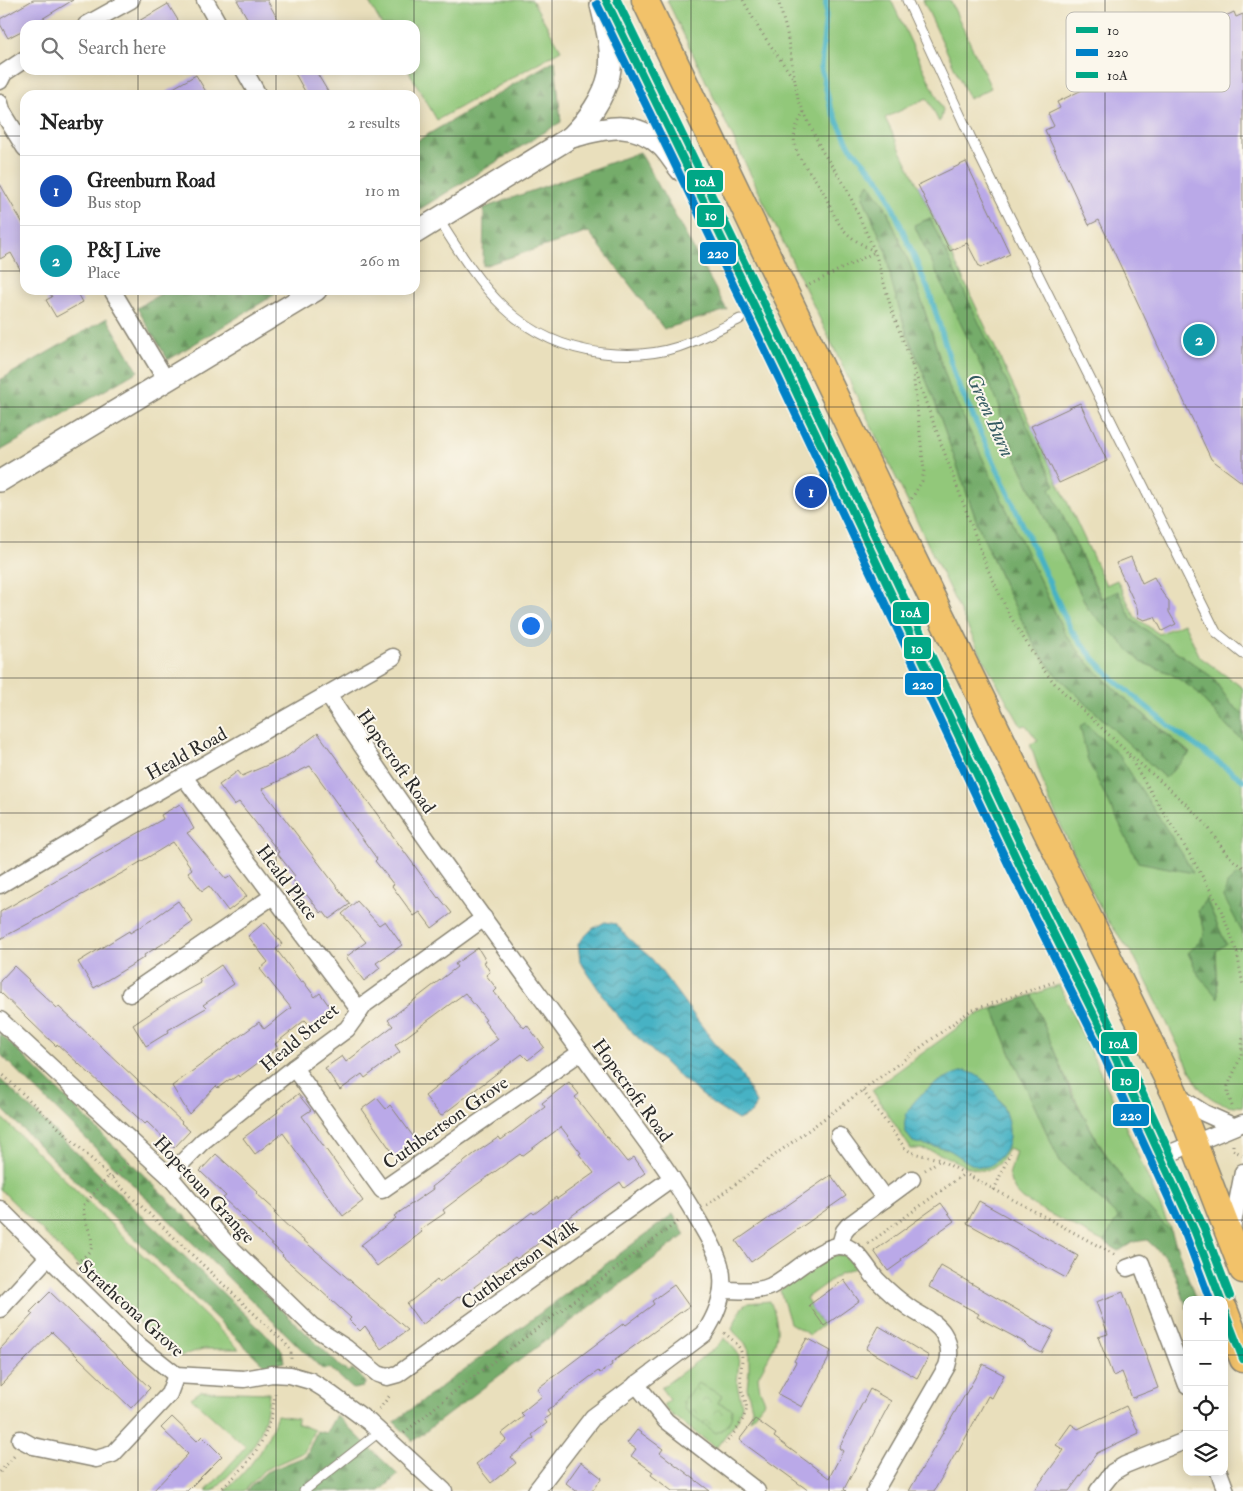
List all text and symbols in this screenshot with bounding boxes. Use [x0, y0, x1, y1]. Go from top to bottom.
legend [1066, 12, 1230, 92]
search box [20, 20, 420, 75]
text: 10 [1107, 22, 1119, 39]
icon: search [38, 34, 66, 62]
text: Search here [78, 36, 166, 60]
text: 220 [1107, 44, 1128, 61]
text: 10A [1107, 67, 1128, 84]
text: Nearby [40, 109, 103, 136]
text: 2 results [347, 113, 400, 133]
text: Greenburn Road [87, 169, 215, 193]
line badge: 10A [686, 169, 724, 193]
text: 10A [695, 173, 716, 190]
text: 1 [53, 181, 59, 201]
text: 110 m [365, 181, 400, 201]
text: Bus stop [87, 193, 141, 213]
line badge: 10 [696, 204, 725, 228]
text: 10 [705, 207, 717, 224]
text: P&J Live [87, 239, 160, 263]
line badge: 220 [699, 241, 737, 265]
text: 220 [707, 245, 729, 262]
text: 2 [52, 251, 60, 271]
text: 260 m [360, 251, 400, 271]
text: Place [87, 263, 120, 283]
pin: 2 [1183, 321, 1215, 359]
water label: Green Burn [961, 370, 1020, 461]
pin: 1 [795, 473, 827, 511]
line badge: 10A [892, 601, 930, 625]
text: 10A [901, 604, 922, 621]
your location [518, 613, 544, 639]
line badge: 10 [903, 636, 932, 660]
text: 10 [911, 640, 923, 657]
line badge: 220 [904, 672, 942, 696]
text: 220 [912, 676, 934, 693]
street label: Hopecroft Road [351, 705, 441, 819]
street label: Heald Road [142, 722, 232, 786]
street label: Heald Place [251, 840, 323, 925]
street label: Heald Street [256, 998, 344, 1078]
line badge: 10A [1100, 1031, 1138, 1055]
street label: Hopecroft Road [586, 1034, 678, 1148]
text: 10A [1109, 1035, 1130, 1052]
line badge: 10 [1111, 1068, 1140, 1092]
street label: Cuthbertson Grove [378, 1071, 513, 1175]
text: 10 [1120, 1072, 1132, 1089]
line badge: 220 [1112, 1103, 1150, 1127]
text: 220 [1120, 1107, 1142, 1124]
street label: Hopetoun Grange [147, 1131, 260, 1249]
street label: Cuthbertson Walk [456, 1214, 583, 1315]
street label: Strathcona Grove [73, 1255, 189, 1363]
map controls [1183, 1296, 1228, 1476]
button: + [1183, 1296, 1228, 1341]
button: − [1183, 1341, 1228, 1386]
button: locate [1183, 1386, 1228, 1431]
button: layers [1183, 1431, 1228, 1476]

